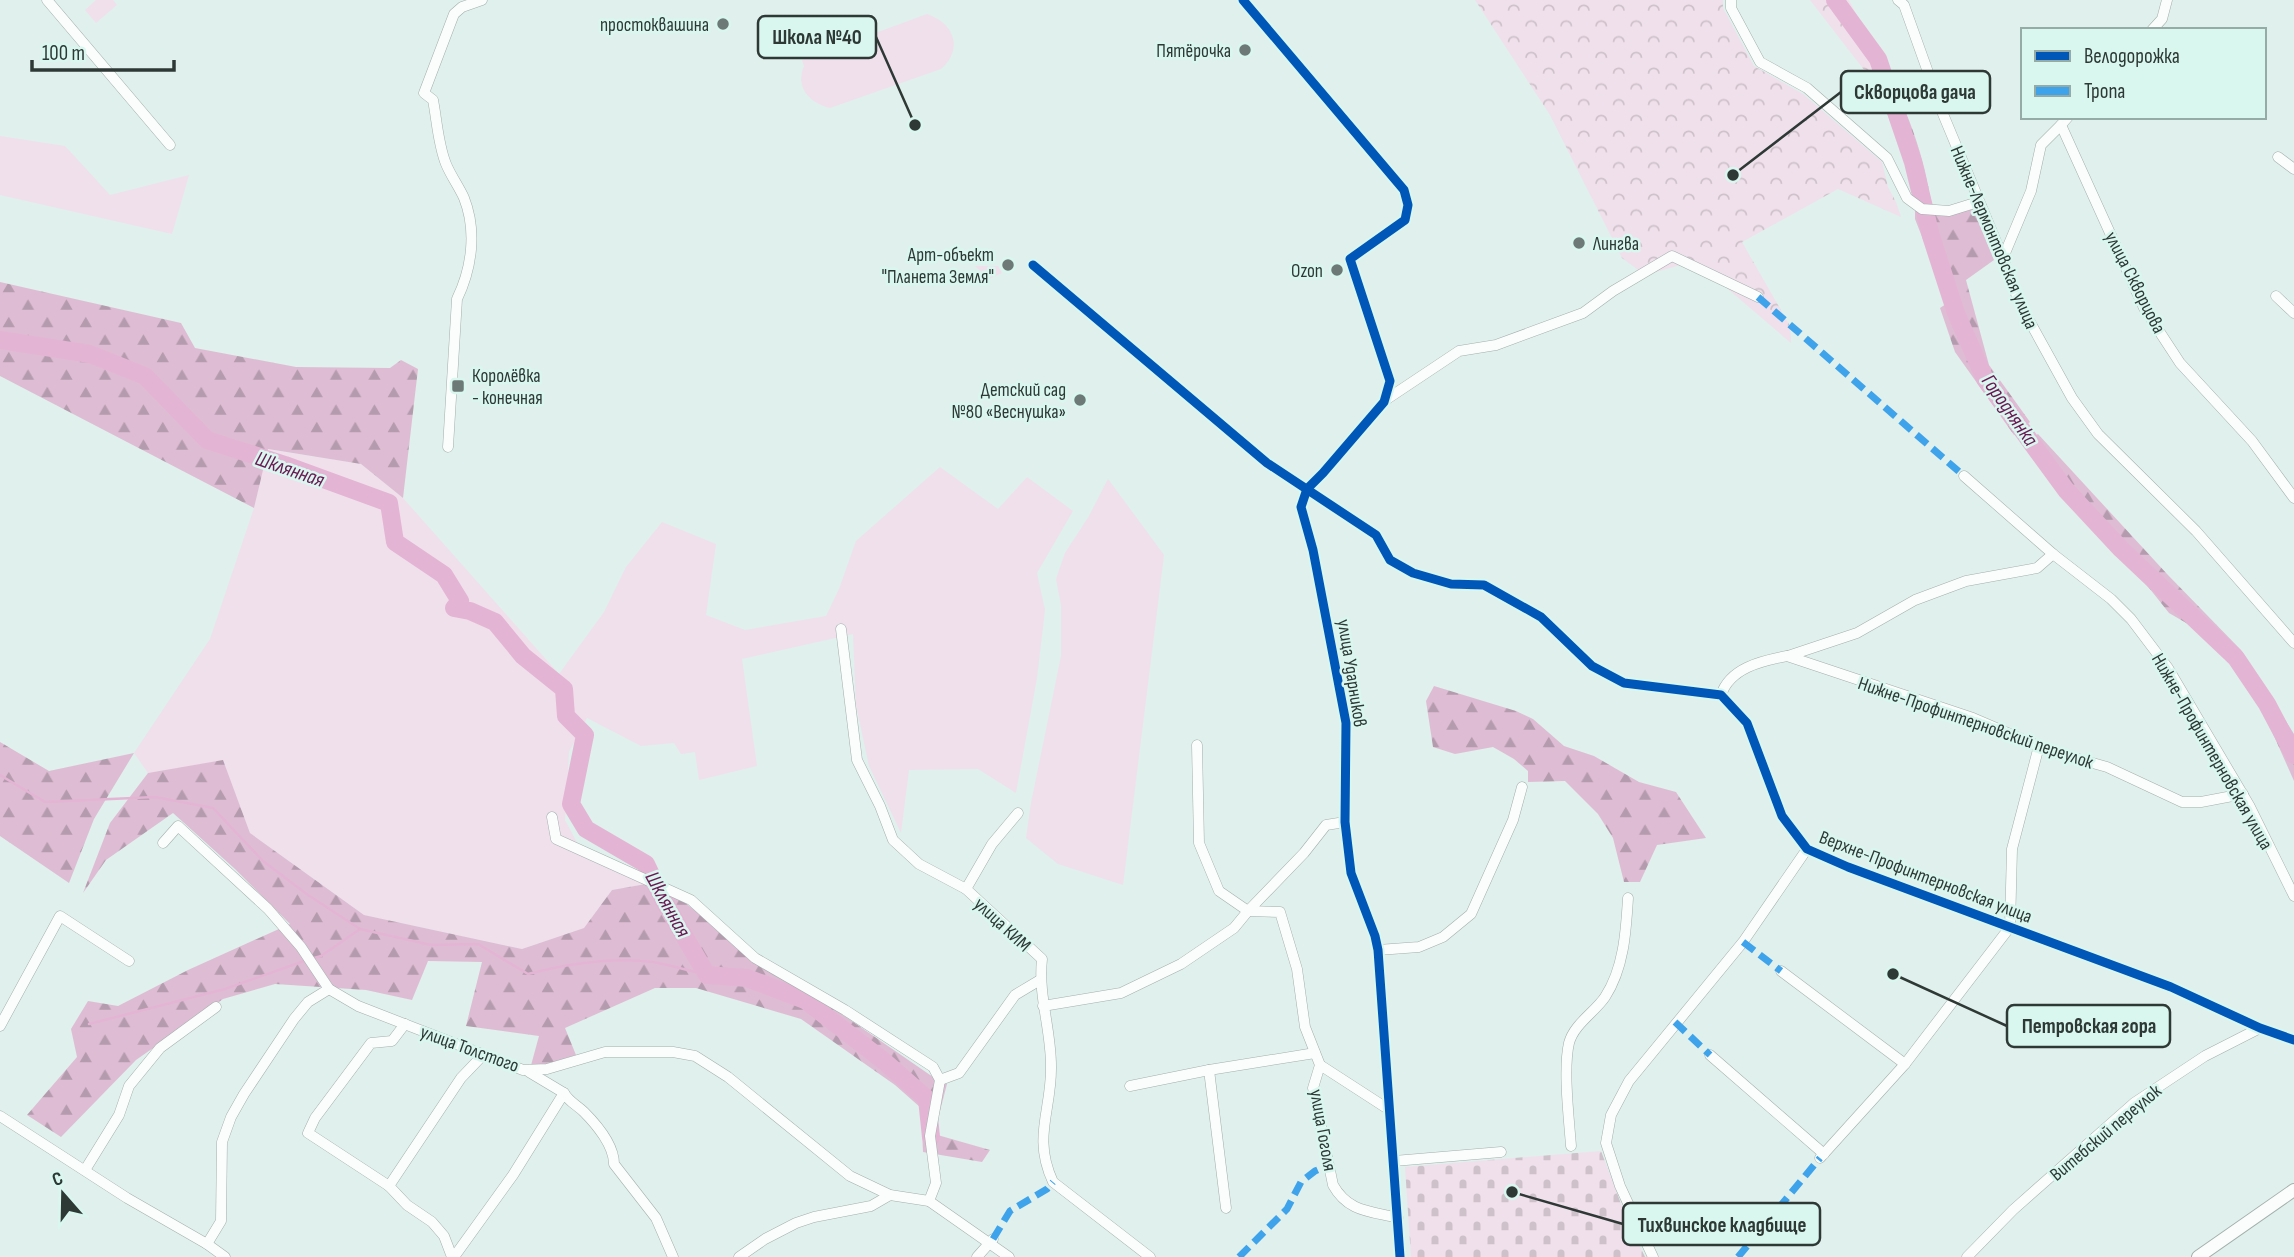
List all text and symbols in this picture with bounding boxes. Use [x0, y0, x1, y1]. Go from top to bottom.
place label: простоквашина [600, 14, 709, 37]
marker: простоквашина [715, 16, 731, 32]
callout: Школа №40 [758, 16, 876, 58]
text: Школа №40 [772, 25, 862, 50]
scale bar [32, 28, 173, 72]
legend [2021, 28, 2266, 119]
place label: Пятёрочка [1156, 40, 1231, 63]
text: 100 m [42, 41, 85, 66]
marker: Пятёрочка [1237, 42, 1253, 58]
text: Велодорожка [2084, 44, 2180, 69]
callout: Скворцова дача [1841, 71, 1990, 113]
text: Тропа [2084, 79, 2125, 104]
text: Скворцова дача [1854, 80, 1976, 105]
street label: Нижне-Лермонтовская улица [1945, 143, 2043, 332]
street label: улица Скворцова [2099, 228, 2170, 337]
place label: Лингва [1592, 233, 1639, 256]
marker: Лингва [1571, 235, 1587, 251]
place label: Арт-объект "Планета Земля" [881, 244, 994, 289]
marker: Арт-объект "Планета Земля" [1000, 257, 1016, 273]
place label: Ozon [1291, 260, 1323, 283]
marker: Ozon [1329, 262, 1345, 278]
place label: Королёвка - конечная [472, 365, 543, 410]
water label: Городнянка [1976, 370, 2043, 451]
marker: Королёвка - конечная [450, 378, 466, 394]
place label: Детский сад №80 «Веснушка» [952, 379, 1066, 424]
marker: Детский сад №80 «Веснушка» [1072, 392, 1088, 408]
water label: Шклянная [252, 446, 328, 493]
street label: улица Ударников [1332, 618, 1371, 729]
street label: Нижне-Профинтерновская улица [2146, 649, 2277, 854]
street label: Нижне-Профинтерновский переулок [1855, 672, 2097, 775]
street label: Верхне-Профинтерновская улица [1816, 826, 2035, 929]
water label: Шклянная [639, 867, 696, 941]
street label: улица КИМ [969, 893, 1035, 957]
callout: Петровская гора [2007, 1005, 2170, 1047]
text: Петровская гора [2022, 1014, 2156, 1039]
street label: улица Толстого [417, 1021, 522, 1078]
street label: Витебский переулок [2046, 1079, 2167, 1186]
street label: улица Гоголя [1304, 1088, 1341, 1173]
north arrow [28, 1159, 98, 1229]
text: С [49, 1167, 66, 1192]
callout: Тихвинское кладбище [1623, 1203, 1820, 1245]
text: Тихвинское кладбище [1638, 1213, 1806, 1238]

